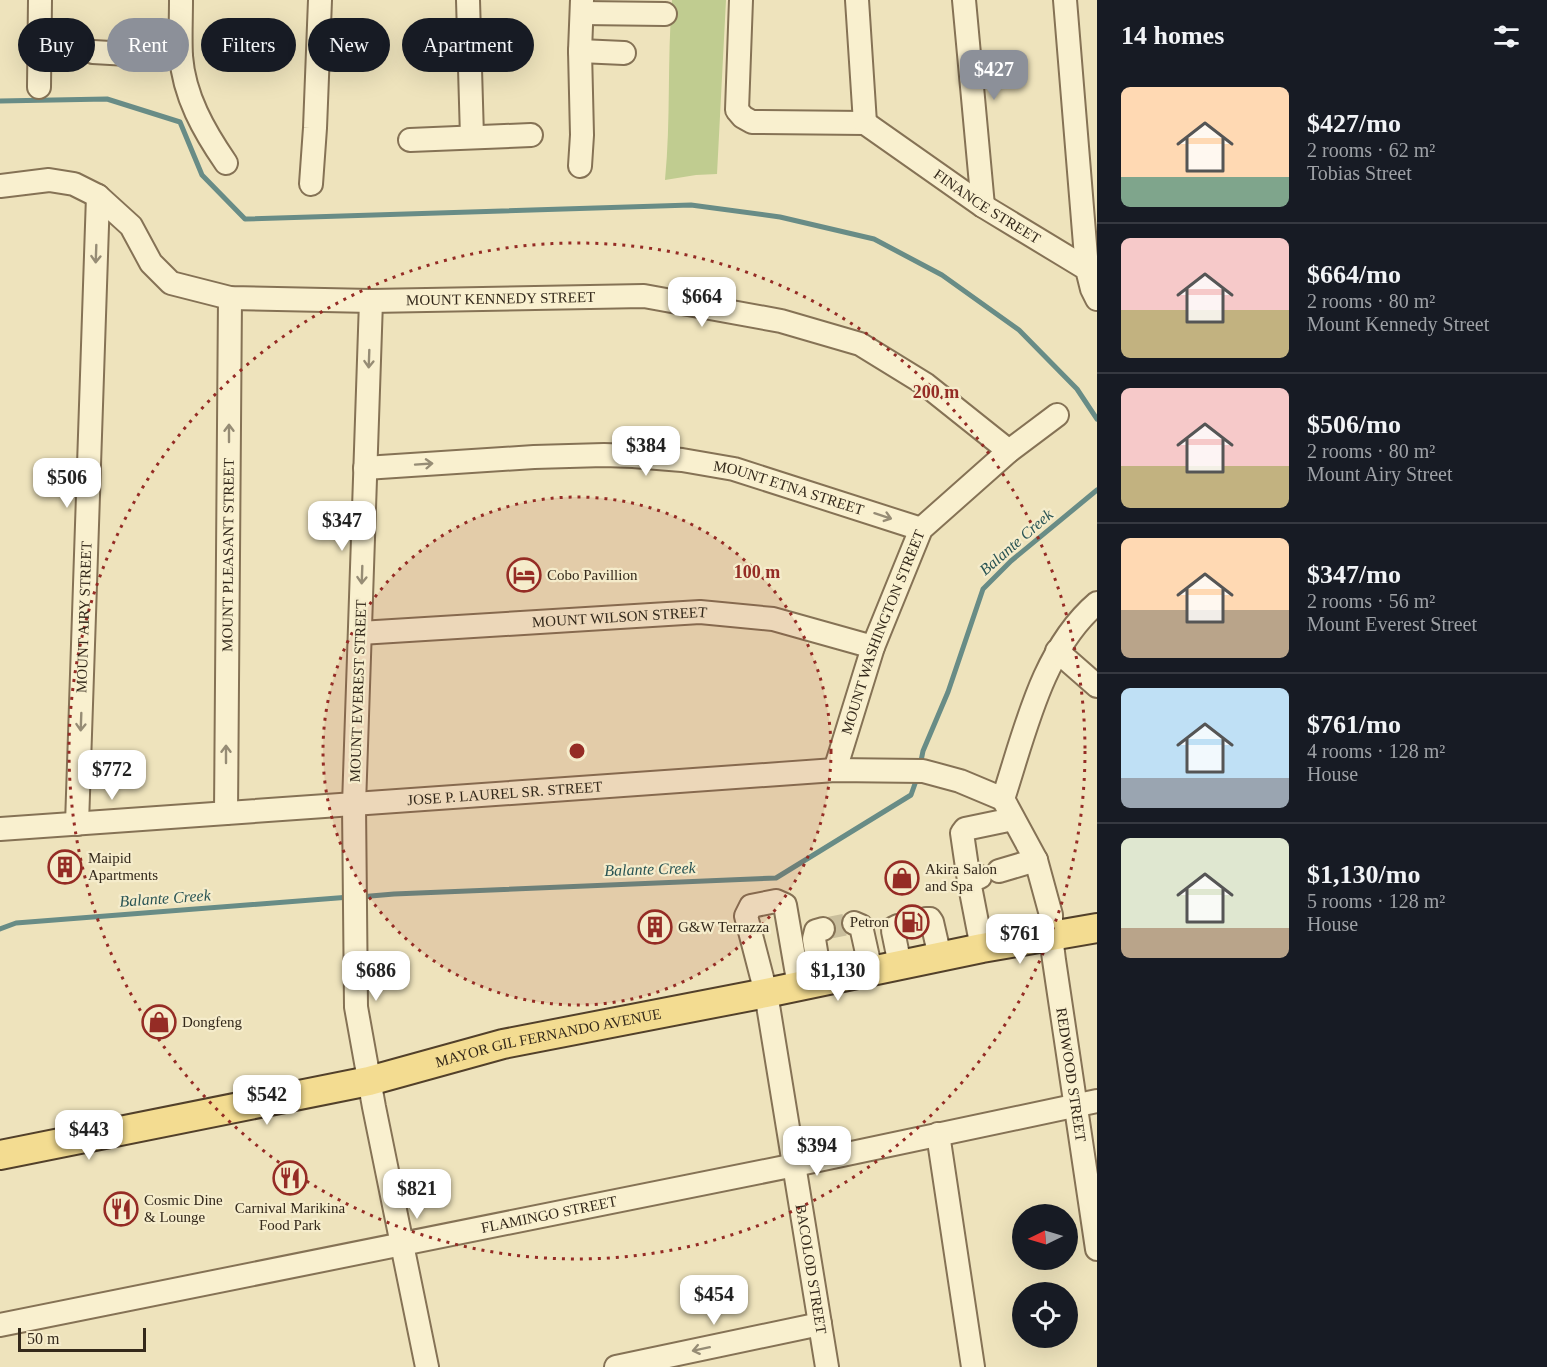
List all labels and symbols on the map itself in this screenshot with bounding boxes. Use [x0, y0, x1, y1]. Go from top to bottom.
pin: $427 [958, 50, 1030, 101]
street label: FINANCE STREET [931, 166, 1043, 247]
one-way arrow [90, 244, 102, 264]
pin: $664 [666, 277, 738, 328]
street label: MOUNT KENNEDY STREET [406, 289, 595, 308]
one-way arrow [363, 349, 375, 369]
text: 200 m [913, 382, 959, 402]
one-way arrow [223, 424, 235, 444]
pin: $384 [610, 426, 682, 477]
pin: $506 [31, 458, 103, 509]
street label: MOUNT PLEASANT STREET [219, 458, 237, 652]
street label: MOUNT ETNA STREET [712, 458, 866, 518]
one-way arrow [413, 459, 433, 470]
pin: $347 [306, 501, 378, 552]
water label: Balante Creek [976, 505, 1057, 578]
one-way arrow [873, 512, 892, 523]
street label: MOUNT WASHINGTON STREET [838, 528, 928, 736]
street label: MOUNT AIRY STREET [73, 541, 94, 693]
hotel icon: Cobo Pavillion [506, 557, 542, 593]
text: 100 m [734, 562, 780, 582]
one-way arrow [356, 565, 367, 585]
place label: Cobo Pavillion [547, 567, 638, 583]
street label: MOUNT EVEREST STREET [347, 599, 369, 783]
street label: MOUNT WILSON STREET [531, 604, 708, 630]
one-way arrow [75, 711, 86, 731]
centre of rings [567, 741, 587, 761]
one-way arrow [221, 745, 232, 765]
pin: $772 [76, 750, 148, 801]
street label: JOSE P. LAUREL SR. STREET [407, 778, 603, 808]
building icon: Maipid Apartments [47, 849, 83, 885]
place label: Maipid Apartments [88, 850, 158, 883]
water label: Balante Creek [604, 859, 697, 879]
shop icon: Akira Salon and Spa [884, 860, 920, 896]
place label: Akira Salon and Spa [925, 861, 998, 894]
water label: Balante Creek [119, 886, 212, 910]
fuel station icon: Petron [894, 904, 930, 940]
building icon: G&W Terrazza [637, 909, 673, 945]
place label: Petron [850, 914, 889, 930]
pin: $761 [984, 914, 1056, 965]
place label: G&W Terrazza [678, 919, 770, 935]
pin: $686 [340, 951, 412, 1002]
pin: $1,130 [789, 951, 887, 1002]
shop icon: Dongfeng [141, 1004, 177, 1040]
street label: MAYOR GIL FERNANDO AVENUE [434, 1005, 663, 1070]
street label: REDWOOD STREET [1053, 1007, 1089, 1143]
place label: Dongfeng [182, 1014, 242, 1030]
pin: $542 [231, 1075, 303, 1126]
pin: $443 [53, 1110, 125, 1161]
pin: $394 [781, 1126, 853, 1177]
restaurant icon: Carnival Marikina Food Park [272, 1160, 308, 1196]
pin: $821 [381, 1169, 453, 1220]
restaurant icon: Cosmic Dine & Lounge [103, 1191, 139, 1227]
place label: Cosmic Dine & Lounge [144, 1192, 223, 1225]
street label: FLAMINGO STREET [480, 1193, 618, 1236]
place label: Carnival Marikina Food Park [235, 1200, 346, 1233]
street label: BACOLOD STREET [793, 1203, 829, 1335]
north arrow [1012, 1204, 1078, 1270]
pin: $454 [678, 1275, 750, 1326]
scale bar [18, 1325, 146, 1352]
one-way arrow [692, 1344, 712, 1355]

